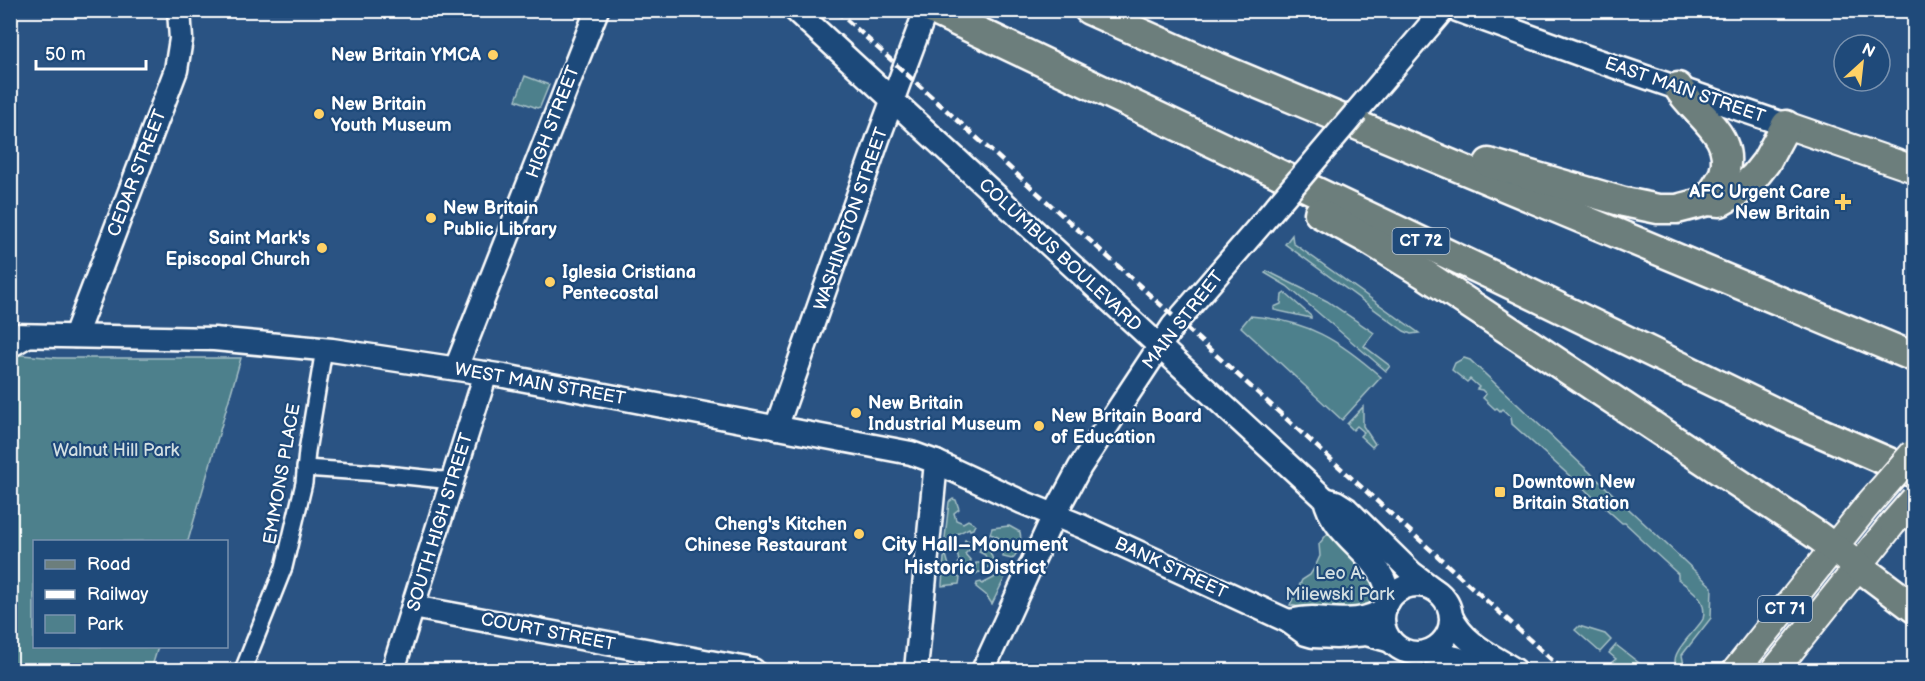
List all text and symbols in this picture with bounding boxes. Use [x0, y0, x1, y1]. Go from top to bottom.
scale bar [36, 33, 146, 71]
north arrow [1832, 33, 1892, 93]
text: N [1858, 40, 1878, 62]
text: 50 m [45, 44, 86, 65]
place label: New Britain YMCA [331, 45, 482, 66]
marker: New Britain YMCA [486, 48, 500, 62]
street label: EAST MAIN STREET [1602, 53, 1768, 127]
street label: HIGH STREET [522, 63, 584, 181]
place label: New Britain Youth Museum [331, 94, 452, 136]
street label: CEDAR STREET [103, 106, 171, 239]
marker: New Britain Youth Museum [312, 107, 326, 121]
street label: WASHINGTON STREET [810, 125, 892, 313]
street label: COLUMBUS BOULEVARD [974, 174, 1146, 336]
place label: AFC Urgent Care New Britain [1688, 182, 1830, 224]
marker: AFC Urgent Care New Britain [1834, 193, 1852, 211]
place label: New Britain Public Library [443, 198, 558, 240]
marker: New Britain Public Library [424, 211, 438, 225]
place label: Saint Mark's Episcopal Church [165, 228, 310, 270]
road number: CT 72 [1392, 228, 1450, 254]
marker: Saint Mark's Episcopal Church [315, 241, 329, 255]
place label: Iglesia Cristiana Pentecostal [562, 262, 696, 304]
street label: MAIN STREET [1138, 267, 1228, 373]
marker: Iglesia Cristiana Pentecostal [543, 275, 557, 289]
street label: WEST MAIN STREET [453, 359, 627, 409]
place label: New Britain Industrial Museum [868, 393, 1021, 435]
street label: EMMONS PLACE [259, 402, 305, 546]
marker: New Britain Industrial Museum [849, 406, 863, 420]
place label: New Britain Board of Education [1051, 406, 1202, 448]
marker: New Britain Board of Education [1032, 419, 1046, 433]
street label: SOUTH HIGH STREET [403, 430, 477, 614]
park label: Walnut Hill Park [53, 440, 179, 461]
place label: Downtown New Britain Station [1512, 472, 1635, 514]
marker: Downtown New Britain Station [1493, 485, 1507, 499]
place label: Cheng's Kitchen Chinese Restaurant [685, 514, 847, 556]
marker: Cheng's Kitchen Chinese Restaurant [852, 527, 866, 541]
district label: City Hall–Monument Historic District [882, 533, 1069, 580]
street label: BANK STREET [1111, 533, 1231, 603]
legend [33, 540, 228, 648]
text: Road [87, 554, 131, 575]
park label: Leo A. Milewski Park [1285, 563, 1395, 605]
text: Railway [87, 584, 149, 605]
road number: CT 71 [1758, 596, 1812, 622]
street label: COURT STREET [479, 609, 617, 655]
text: Park [87, 614, 123, 635]

